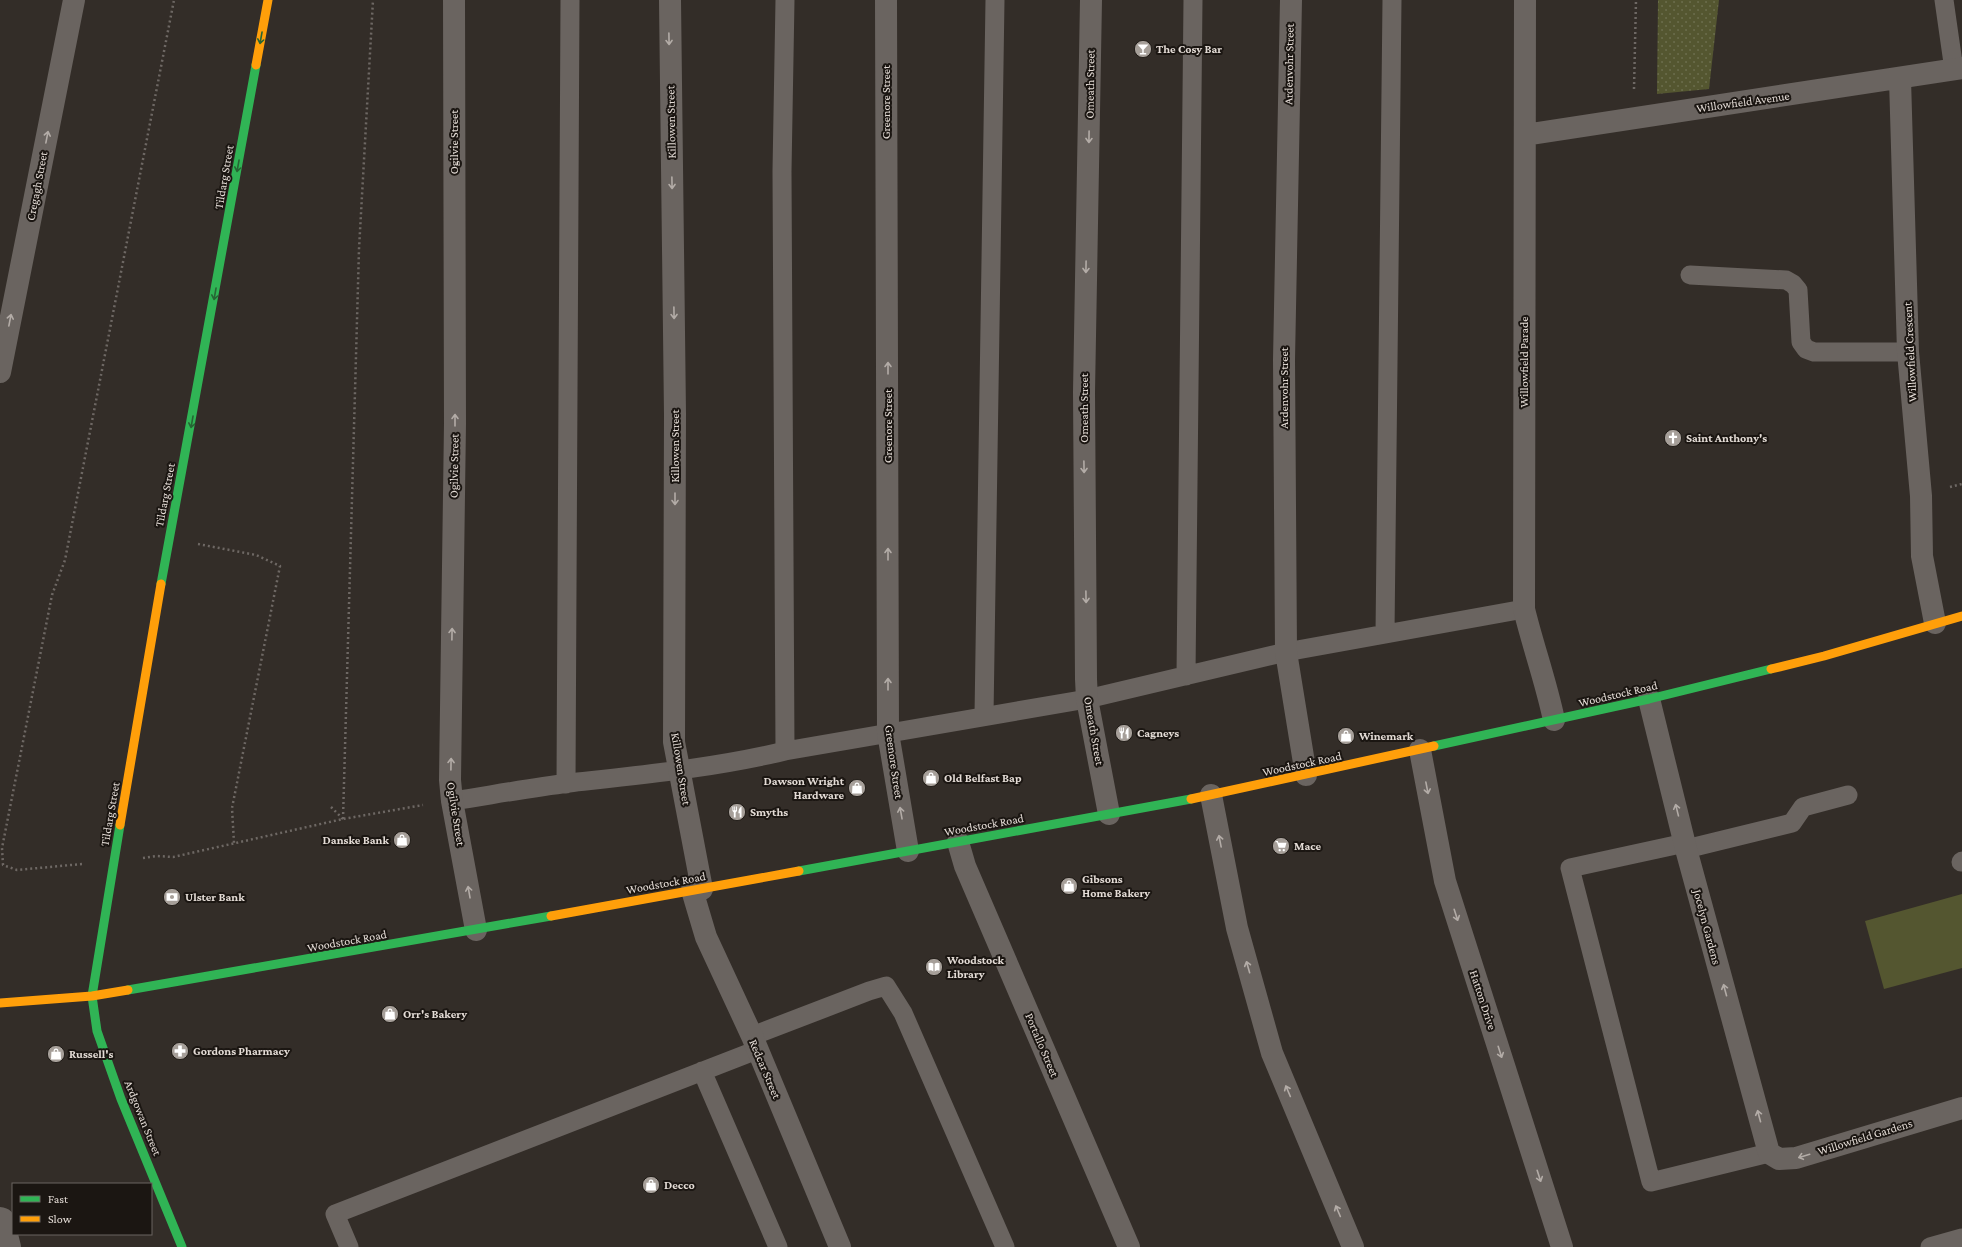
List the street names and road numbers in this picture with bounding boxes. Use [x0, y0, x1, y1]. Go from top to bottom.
street label: Ardenvohr Street [1281, 22, 1297, 105]
street label: Omeath Street [1082, 48, 1098, 119]
street label: Greenore Street [879, 64, 893, 139]
street label: Killowen Street [663, 84, 679, 159]
street label: Willowfield Avenue [1696, 89, 1790, 115]
street label: Ogilvie Street [447, 109, 461, 174]
street label: Tildarg Street [211, 143, 237, 210]
street label: Cregagh Street [23, 149, 51, 222]
street label: Willowfield Crescent [1900, 301, 1920, 402]
street label: Willowfield Parade [1517, 316, 1531, 408]
street label: Ardenvohr Street [1277, 346, 1291, 429]
street label: Omeath Street [1077, 372, 1091, 443]
street label: Greenore Street [881, 388, 895, 463]
street label: Killowen Street [668, 408, 682, 483]
street label: Ogilvie Street [446, 433, 462, 498]
street label: Tildarg Street [152, 461, 178, 528]
street label: Woodstock Road [1577, 678, 1659, 710]
street label: Omeath Street [1081, 696, 1107, 767]
street label: Greenore Street [882, 724, 906, 801]
street label: Killowen Street [668, 732, 694, 807]
street label: Woodstock Road [1261, 749, 1343, 779]
street label: Tildarg Street [97, 780, 123, 847]
street label: Ogilvie Street [444, 781, 468, 848]
street label: Woodstock Road [943, 811, 1026, 839]
street label: Woodstock Road [625, 869, 708, 897]
street label: Jocelyn Gardens [1690, 887, 1724, 966]
street label: Woodstock Road [306, 927, 389, 955]
street label: Hatton Drive [1467, 968, 1499, 1032]
street label: Portallo Street [1022, 1011, 1062, 1080]
street label: Redcar Street [746, 1037, 784, 1102]
street label: Ardgowan Street [122, 1078, 165, 1159]
street label: Willowfield Gardens [1816, 1116, 1914, 1158]

